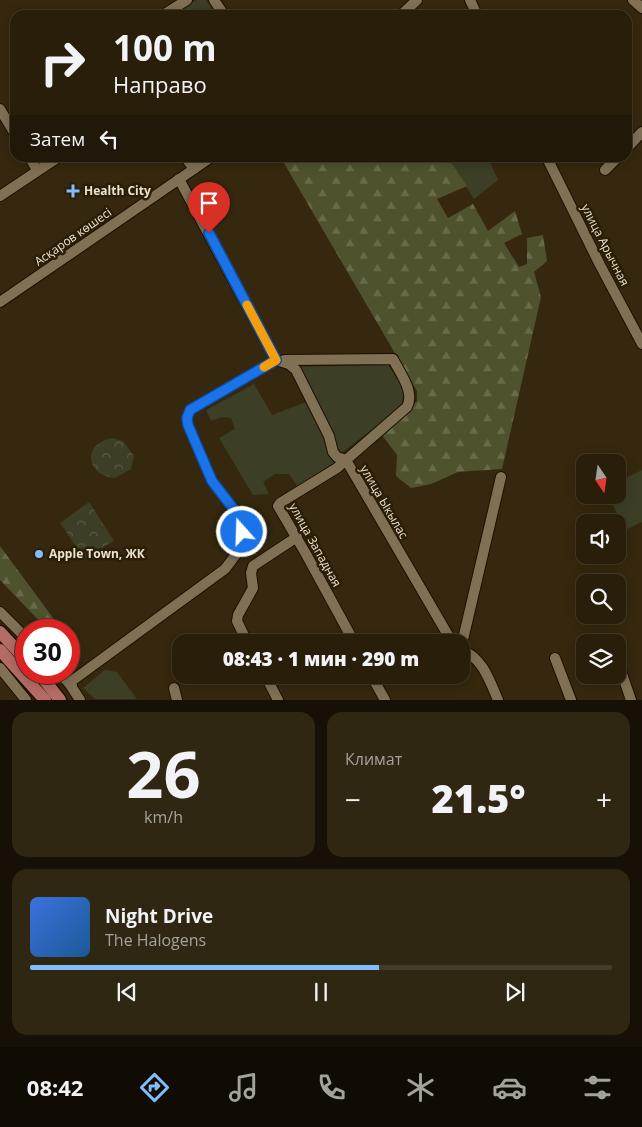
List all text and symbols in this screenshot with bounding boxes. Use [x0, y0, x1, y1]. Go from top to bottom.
text: 100 m [113, 24, 217, 71]
icon: right [30, 30, 95, 95]
text: Направо [113, 69, 207, 99]
icon: left [95, 125, 123, 153]
text: Затем [30, 126, 85, 152]
place label: Health City [84, 182, 151, 199]
pin [188, 182, 230, 233]
marker: Health City [66, 184, 80, 198]
icon: arrive [195, 189, 223, 217]
street label: улица Арычная [577, 201, 633, 289]
street label: Асқаров көшесі [31, 204, 115, 270]
north arrow [576, 454, 626, 504]
map controls [576, 454, 626, 684]
street label: улица Ыкылас [356, 462, 413, 542]
street label: улица Западная [285, 500, 346, 590]
position arrow [215, 505, 267, 557]
button: sound [576, 514, 626, 564]
place label: Apple Town, ЖК [49, 545, 146, 562]
marker: Apple Town, ЖК [33, 548, 45, 560]
button: search [576, 574, 626, 624]
speed limit sign: 30 [15, 619, 80, 684]
button: layers [576, 634, 626, 684]
text: 08:43 · 1 мин · 290 m [223, 646, 419, 672]
text: 26 [126, 729, 201, 817]
text: Климат [345, 748, 402, 770]
text: 21.5° [432, 772, 525, 824]
text: − [345, 780, 361, 818]
text: + [596, 780, 612, 818]
text: km/h [144, 806, 183, 828]
text: Night Drive [105, 903, 213, 929]
text: The Halogens [105, 929, 206, 951]
icon: previous [113, 978, 141, 1006]
icon: pause [307, 978, 335, 1006]
icon: next [501, 978, 529, 1006]
icon: directions [137, 1070, 172, 1105]
icon: music [226, 1070, 261, 1105]
icon: phone [314, 1070, 349, 1105]
icon: climate [403, 1070, 438, 1105]
icon: car [492, 1070, 527, 1105]
icon: filters [580, 1070, 615, 1105]
text: 08:42 [27, 1072, 83, 1102]

